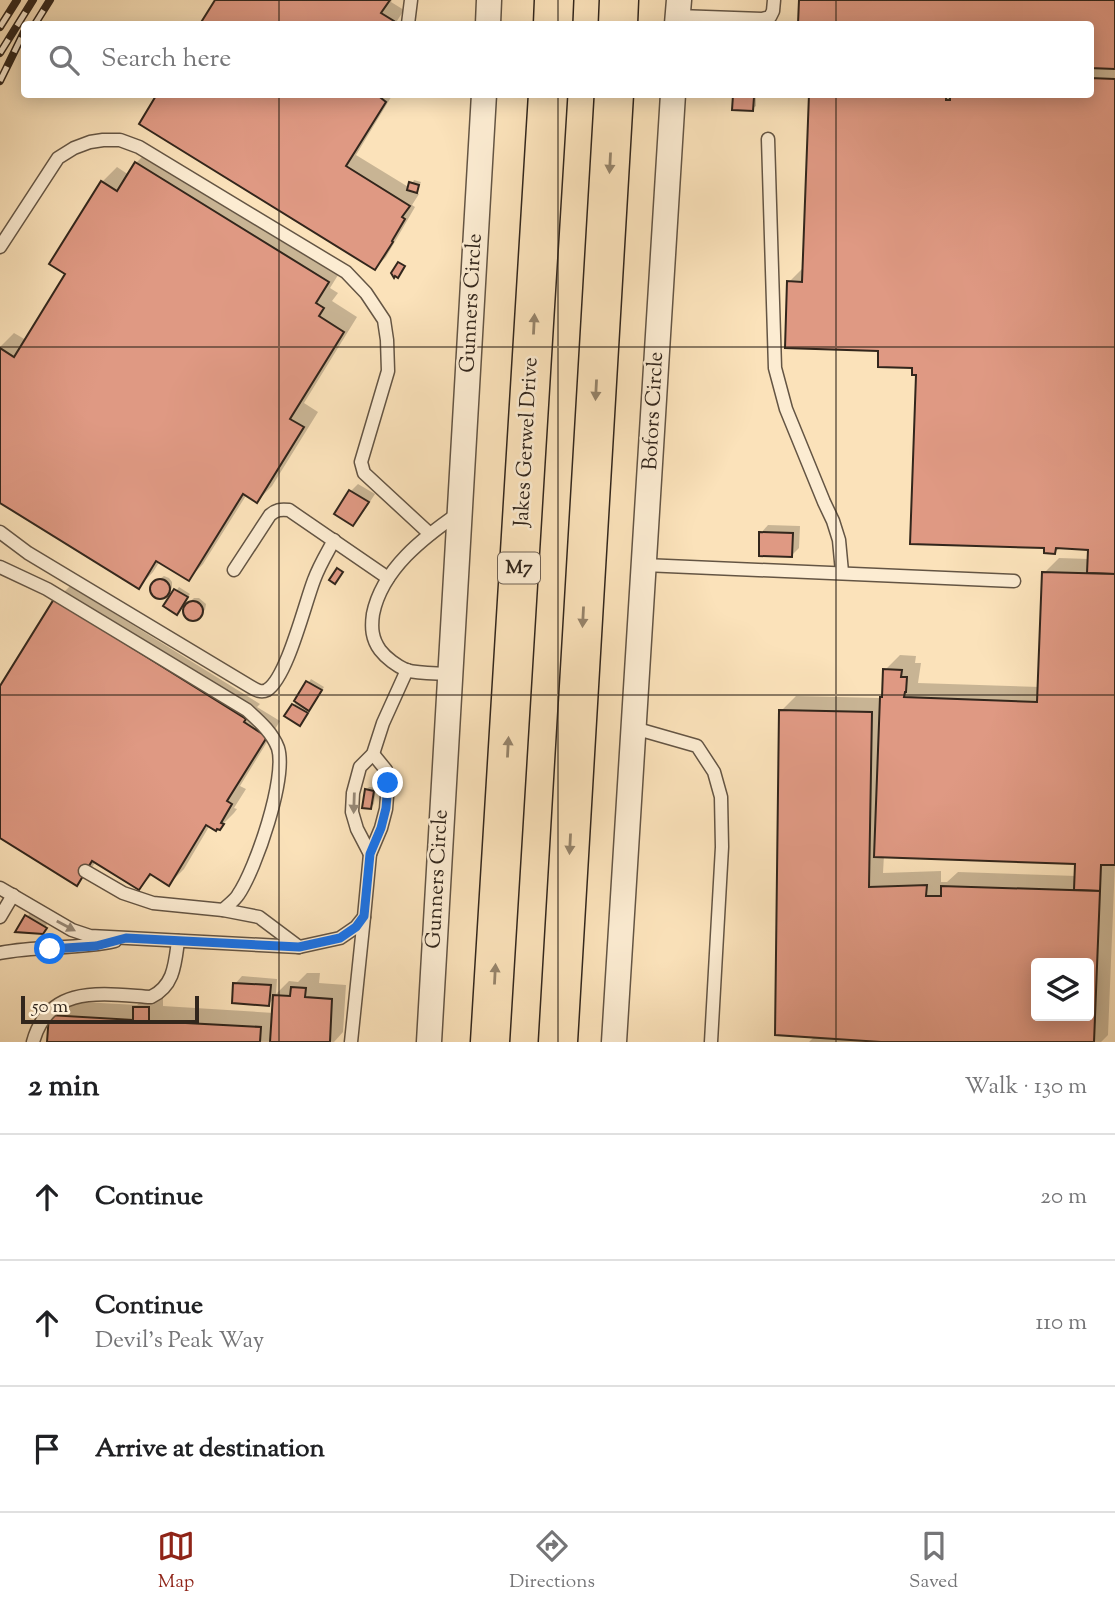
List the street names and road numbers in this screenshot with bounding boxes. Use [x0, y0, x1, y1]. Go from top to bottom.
street label: Gunners Circle [453, 233, 491, 373]
street label: Bofors Circle [636, 351, 672, 471]
street label: Jakes Gerwel Drive [508, 356, 546, 529]
road number: M7 [498, 552, 540, 583]
street label: Gunners Circle [419, 809, 457, 949]

